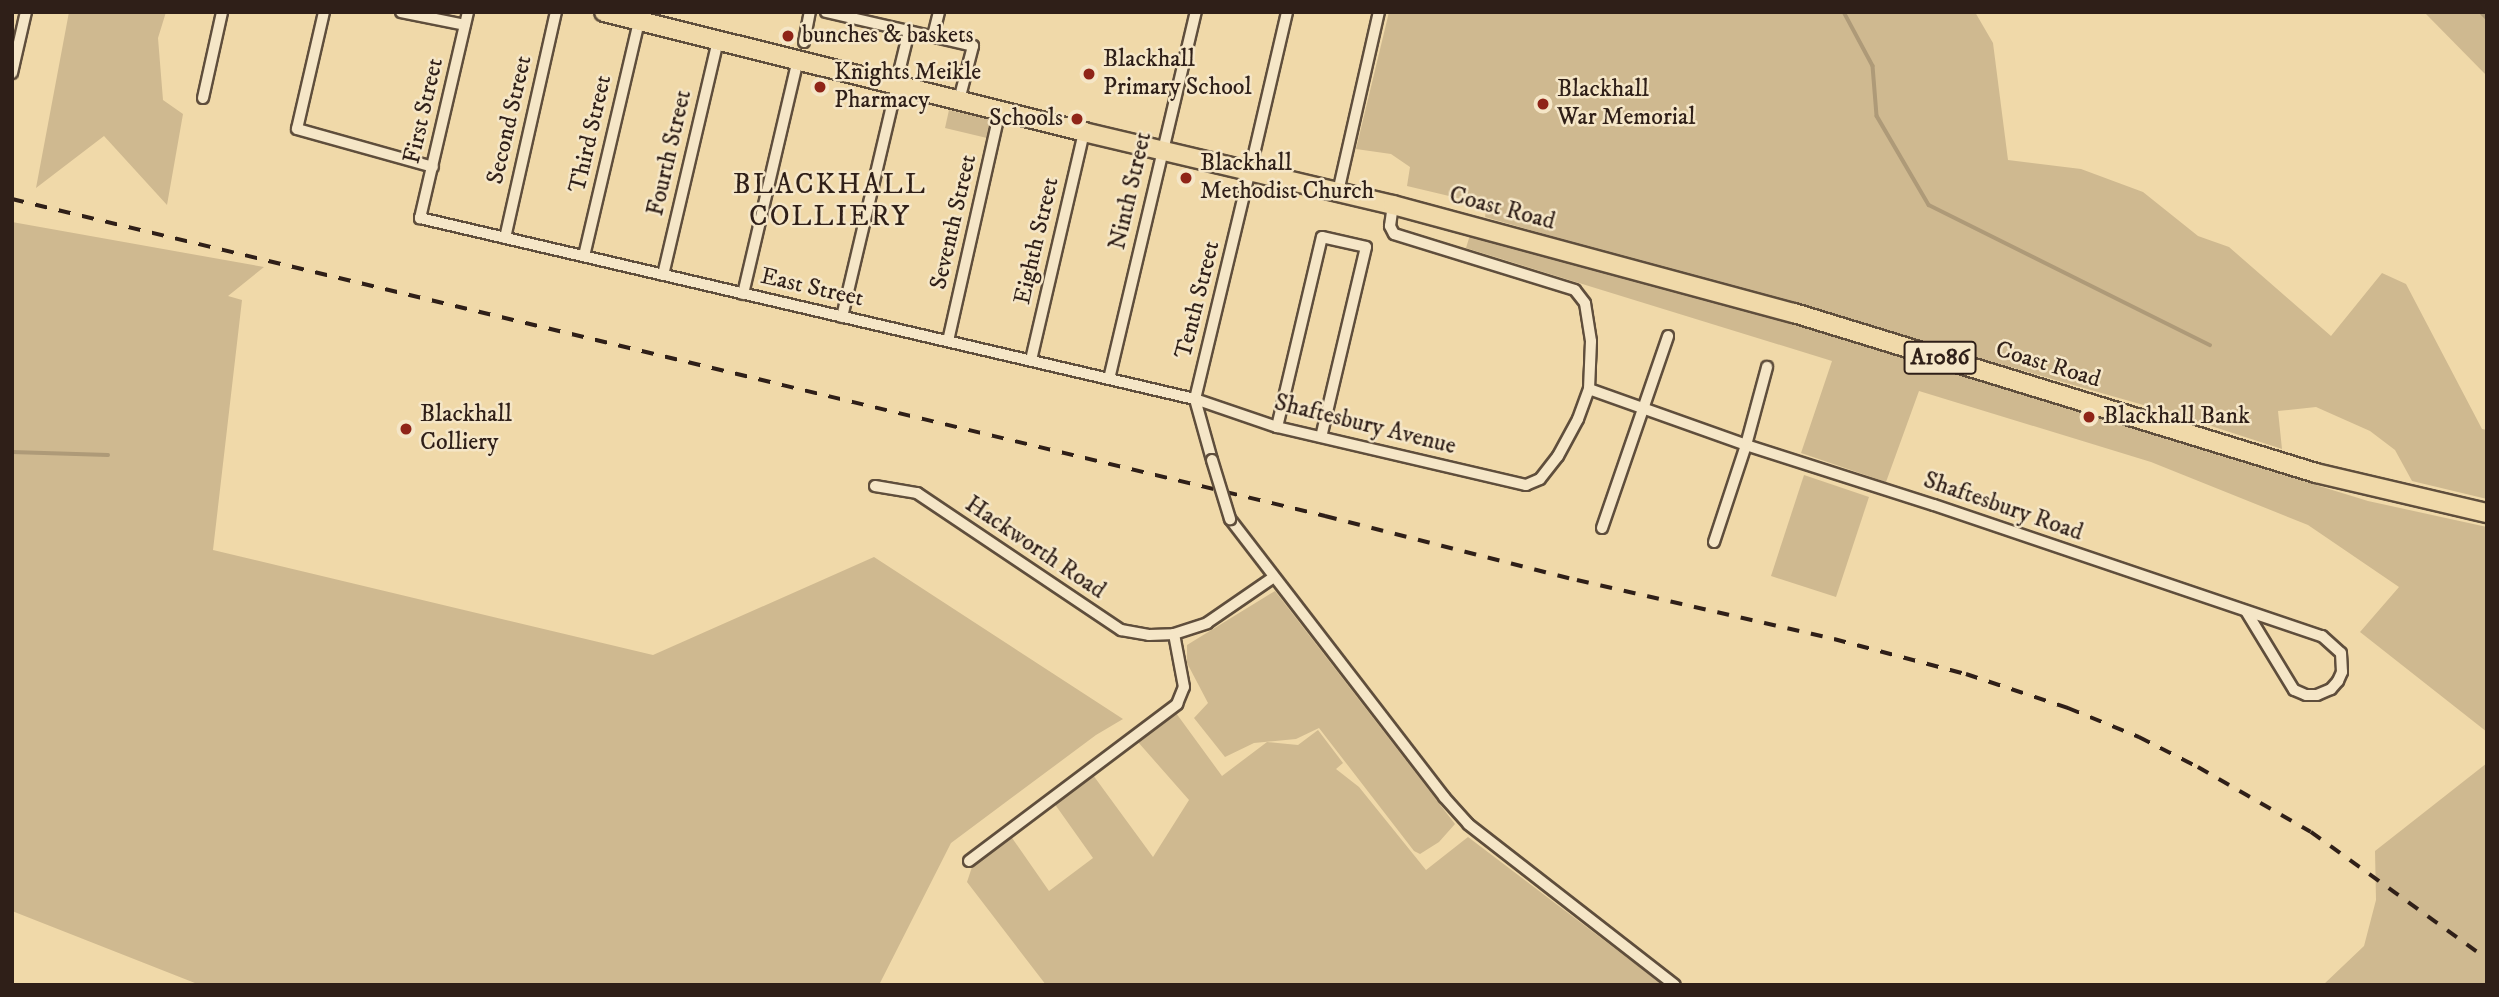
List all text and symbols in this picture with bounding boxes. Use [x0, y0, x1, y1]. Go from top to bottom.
place label: bunches & baskets [802, 22, 974, 50]
marker: bunches & baskets [780, 28, 796, 44]
place label: Blackhall Primary School [1103, 46, 1252, 102]
street label: Second Street [481, 53, 539, 187]
street label: First Street [398, 55, 450, 167]
place label: Knights Meikle Pharmacy [834, 59, 981, 115]
marker: Blackhall Primary School [1081, 66, 1097, 82]
street label: Third Street [564, 72, 618, 196]
place label: Blackhall War Memorial [1557, 76, 1695, 132]
marker: Knights Meikle Pharmacy [812, 79, 828, 95]
street label: Fourth Street [642, 87, 698, 219]
marker: Blackhall War Memorial [1535, 96, 1551, 112]
place label: Schools [989, 105, 1063, 133]
marker: Schools [1069, 111, 1085, 127]
street label: Ninth Street [1103, 129, 1159, 253]
place label: Blackhall Methodist Church [1200, 150, 1374, 206]
street label: Seventh Street [924, 152, 984, 292]
district label: BLACKHALL COLLIERY [734, 168, 926, 234]
marker: Blackhall Methodist Church [1178, 170, 1194, 186]
street label: Eighth Street [1008, 175, 1066, 307]
street label: Coast Road [1446, 181, 1558, 237]
street label: Tenth Street [1169, 238, 1227, 362]
street label: East Street [758, 262, 866, 314]
street label: Coast Road [1992, 335, 2104, 395]
road number: A1086 [1903, 338, 1977, 378]
street label: Shaftesbury Avenue [1271, 389, 1459, 461]
place label: Blackhall Colliery [420, 401, 512, 457]
place label: Blackhall Bank [2103, 403, 2250, 431]
marker: Blackhall Bank [2081, 409, 2097, 425]
marker: Blackhall Colliery [398, 421, 414, 437]
street label: Shaftesbury Road [1920, 466, 2086, 548]
street label: Hackworth Road [959, 490, 1111, 606]

